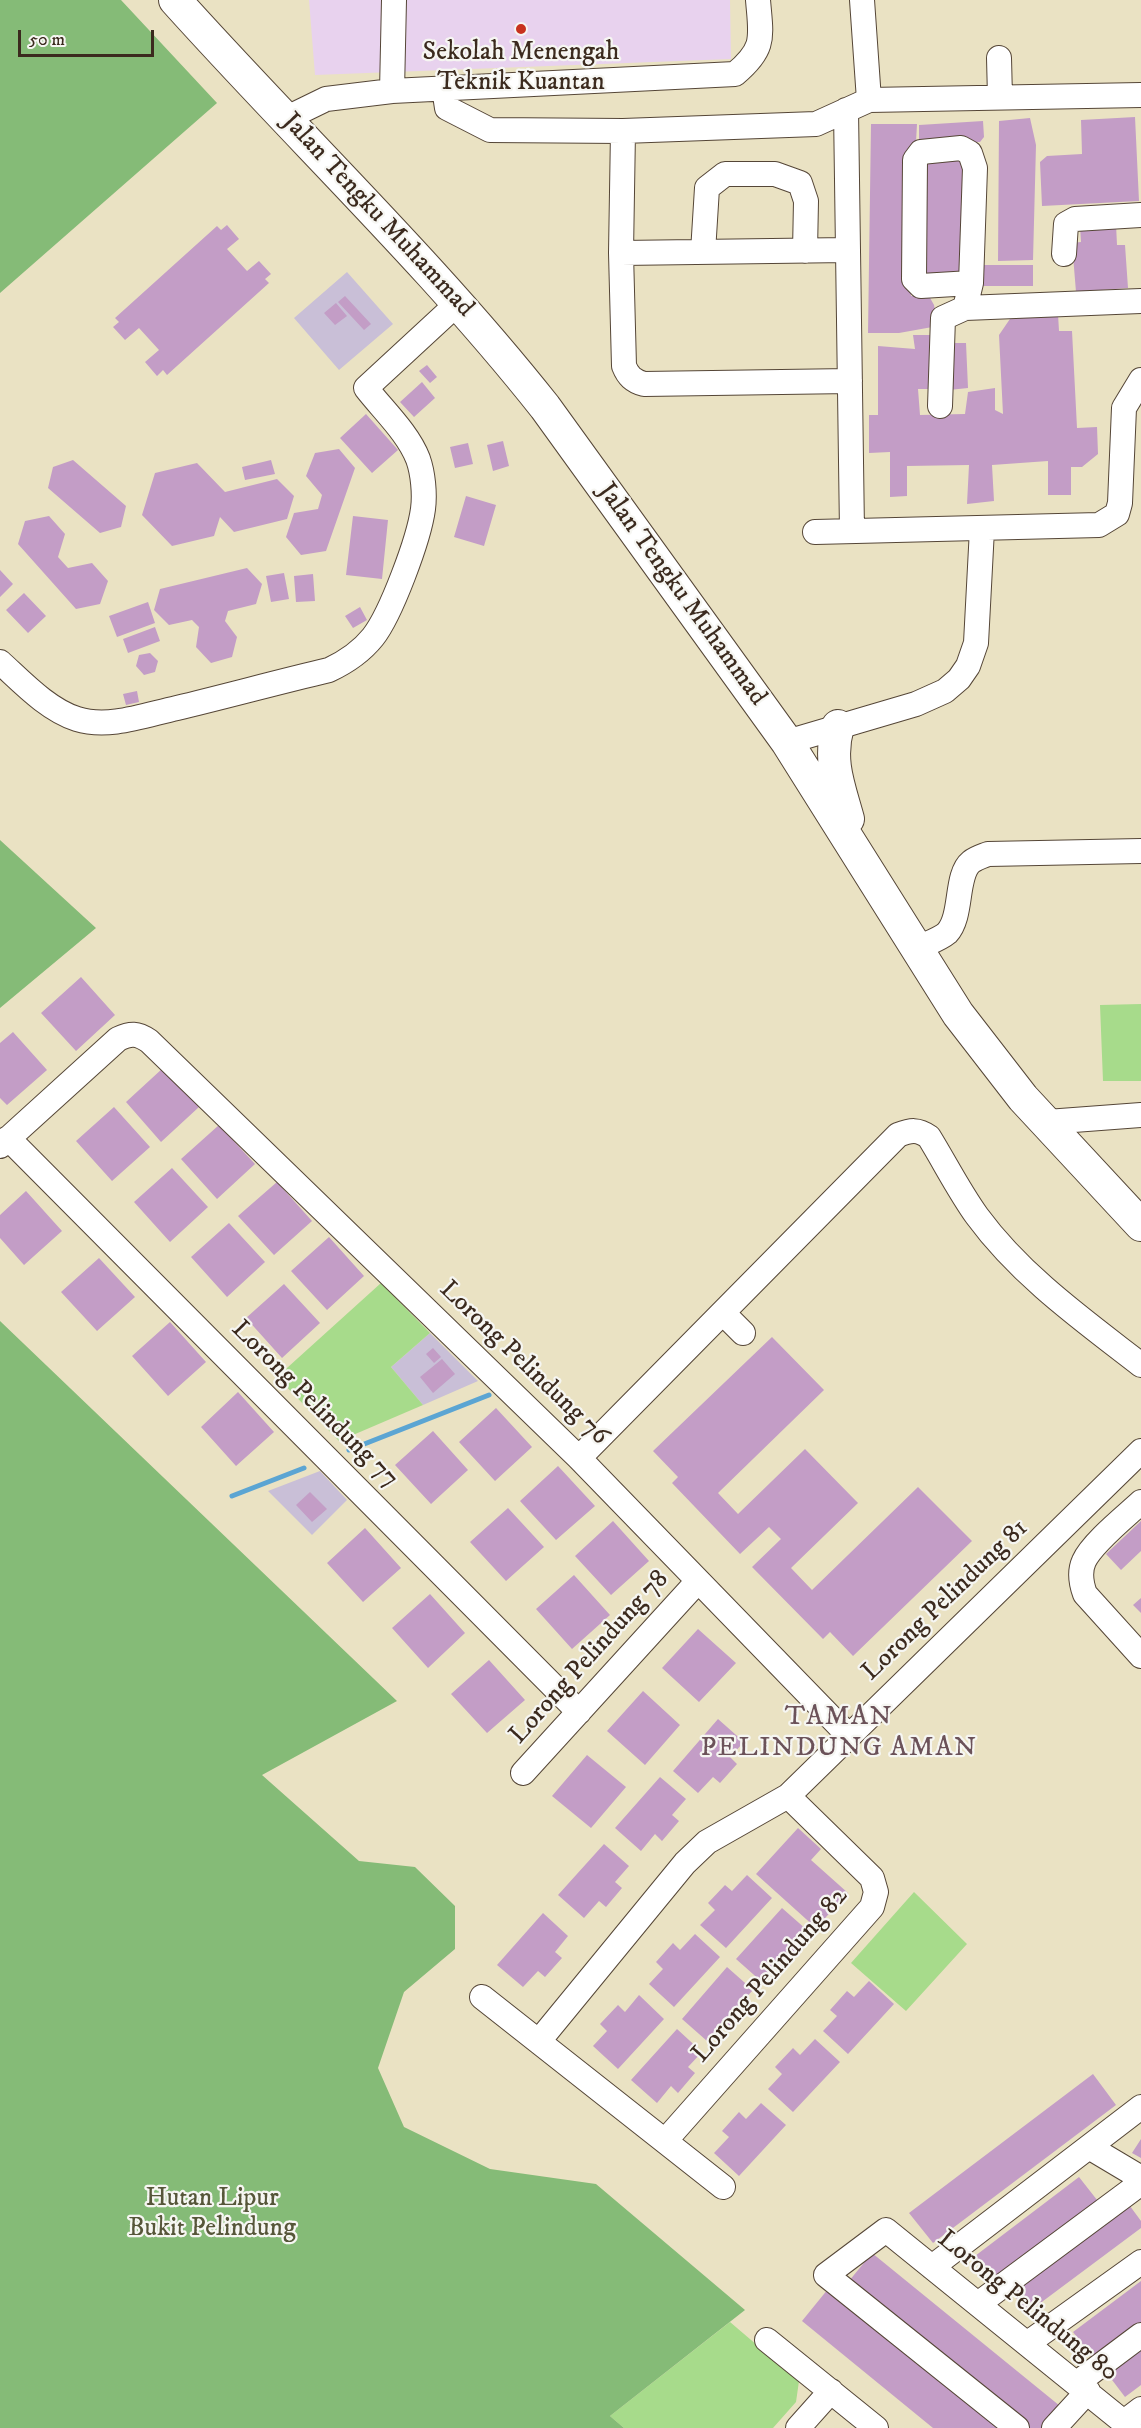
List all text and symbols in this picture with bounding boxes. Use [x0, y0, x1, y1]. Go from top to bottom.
scale bar [21, 18, 158, 56]
marker: Sekolah Menengah Teknik Kuantan [514, 22, 528, 36]
text: 50 m [29, 29, 65, 51]
place label: Sekolah Menengah Teknik Kuantan [423, 38, 619, 100]
street label: Jalan Tengku Muhammad [274, 108, 480, 324]
street label: Jalan Tengku Muhammad [590, 478, 772, 712]
street label: Lorong Pelindung 76 [432, 1275, 614, 1453]
street label: Lorong Pelindung 77 [224, 1315, 404, 1495]
street label: Lorong Pelindung 81 [856, 1514, 1036, 1688]
street label: Lorong Pelindung 78 [504, 1565, 676, 1751]
district label: TAMAN PELINDUNG AMAN [700, 1702, 978, 1765]
street label: Lorong Pelindung 82 [686, 1882, 856, 2070]
park label: Hutan Lipur Bukit Pelindung [128, 2184, 296, 2246]
street label: Lorong Pelindung 80 [930, 2225, 1124, 2389]

